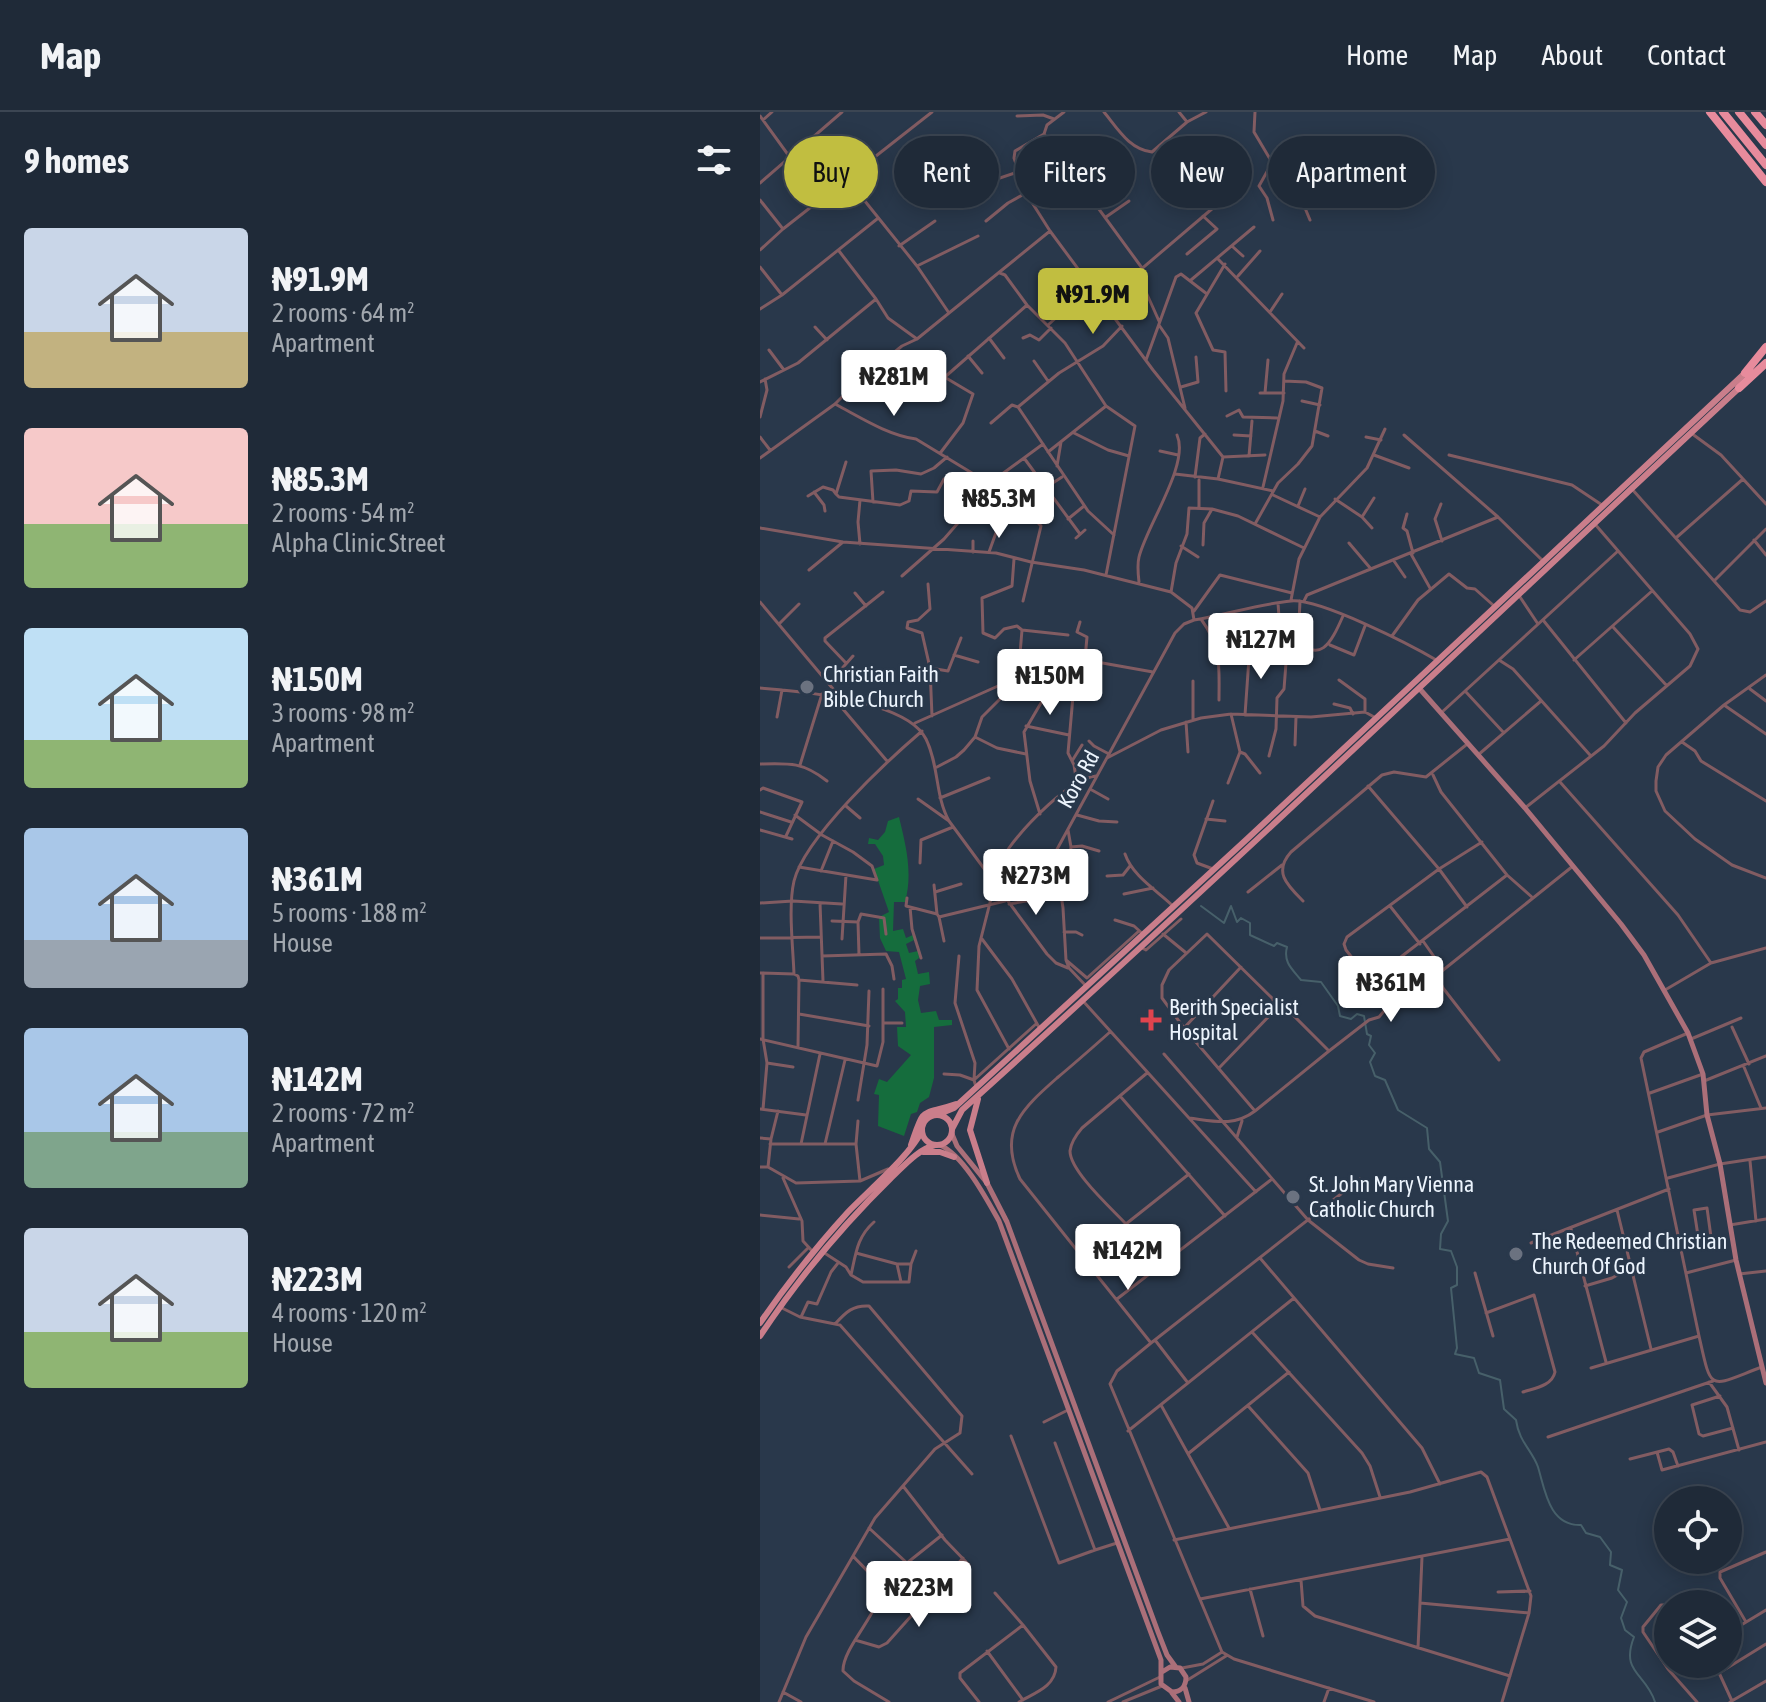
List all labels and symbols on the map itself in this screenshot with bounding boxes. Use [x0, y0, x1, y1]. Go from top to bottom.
pin: ₦91.9M [1028, 268, 1158, 336]
pin: ₦281M [838, 350, 950, 418]
pin: ₦85.3M [934, 472, 1064, 540]
pin: ₦127M [1205, 613, 1317, 681]
pin: ₦150M [994, 649, 1106, 717]
place label: Christian Faith Bible Church [823, 661, 939, 712]
marker: Christian Faith Bible Church [798, 678, 816, 696]
street label: Koro Rd [1052, 746, 1104, 812]
pin: ₦273M [980, 849, 1092, 917]
pin: ₦361M [1335, 956, 1447, 1024]
place label: Berith Specialist Hospital [1169, 994, 1299, 1045]
marker: Berith Specialist Hospital [1140, 1009, 1162, 1031]
place label: St. John Mary Vienna Catholic Church [1309, 1171, 1474, 1222]
marker: St. John Mary Vienna Catholic Church [1284, 1188, 1302, 1206]
pin: ₦142M [1072, 1224, 1184, 1292]
place label: The Redeemed Christian Church Of God [1532, 1228, 1727, 1279]
marker: The Redeemed Christian Church Of God [1507, 1245, 1525, 1263]
pin: ₦223M [863, 1561, 975, 1629]

